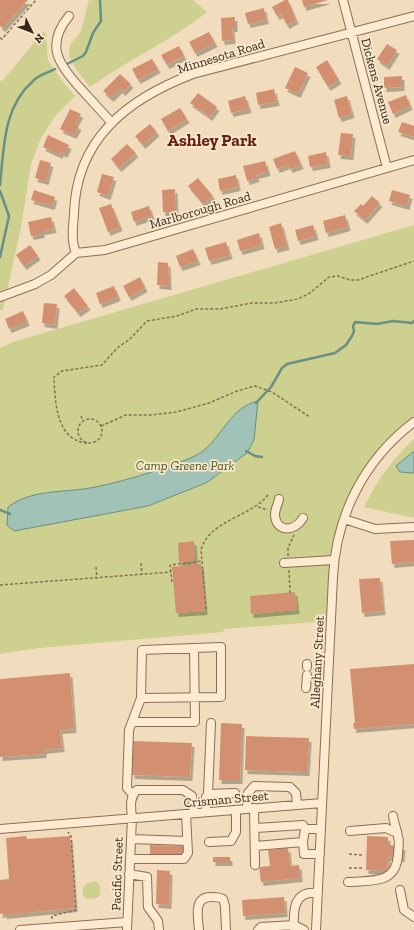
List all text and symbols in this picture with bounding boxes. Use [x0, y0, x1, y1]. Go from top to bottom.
north arrow [12, 12, 52, 52]
text: N [31, 31, 47, 46]
street label: Minnesota Road [176, 36, 266, 76]
street label: Dickens Avenue [358, 36, 396, 126]
district label: Ashley Park [167, 130, 257, 150]
street label: Marlborough Road [148, 188, 252, 232]
park label: Camp Greene Park [136, 458, 234, 473]
street label: Alleghany Street [307, 615, 327, 709]
street label: Crisman Street [183, 788, 269, 810]
street label: Pacific Street [108, 837, 126, 911]

